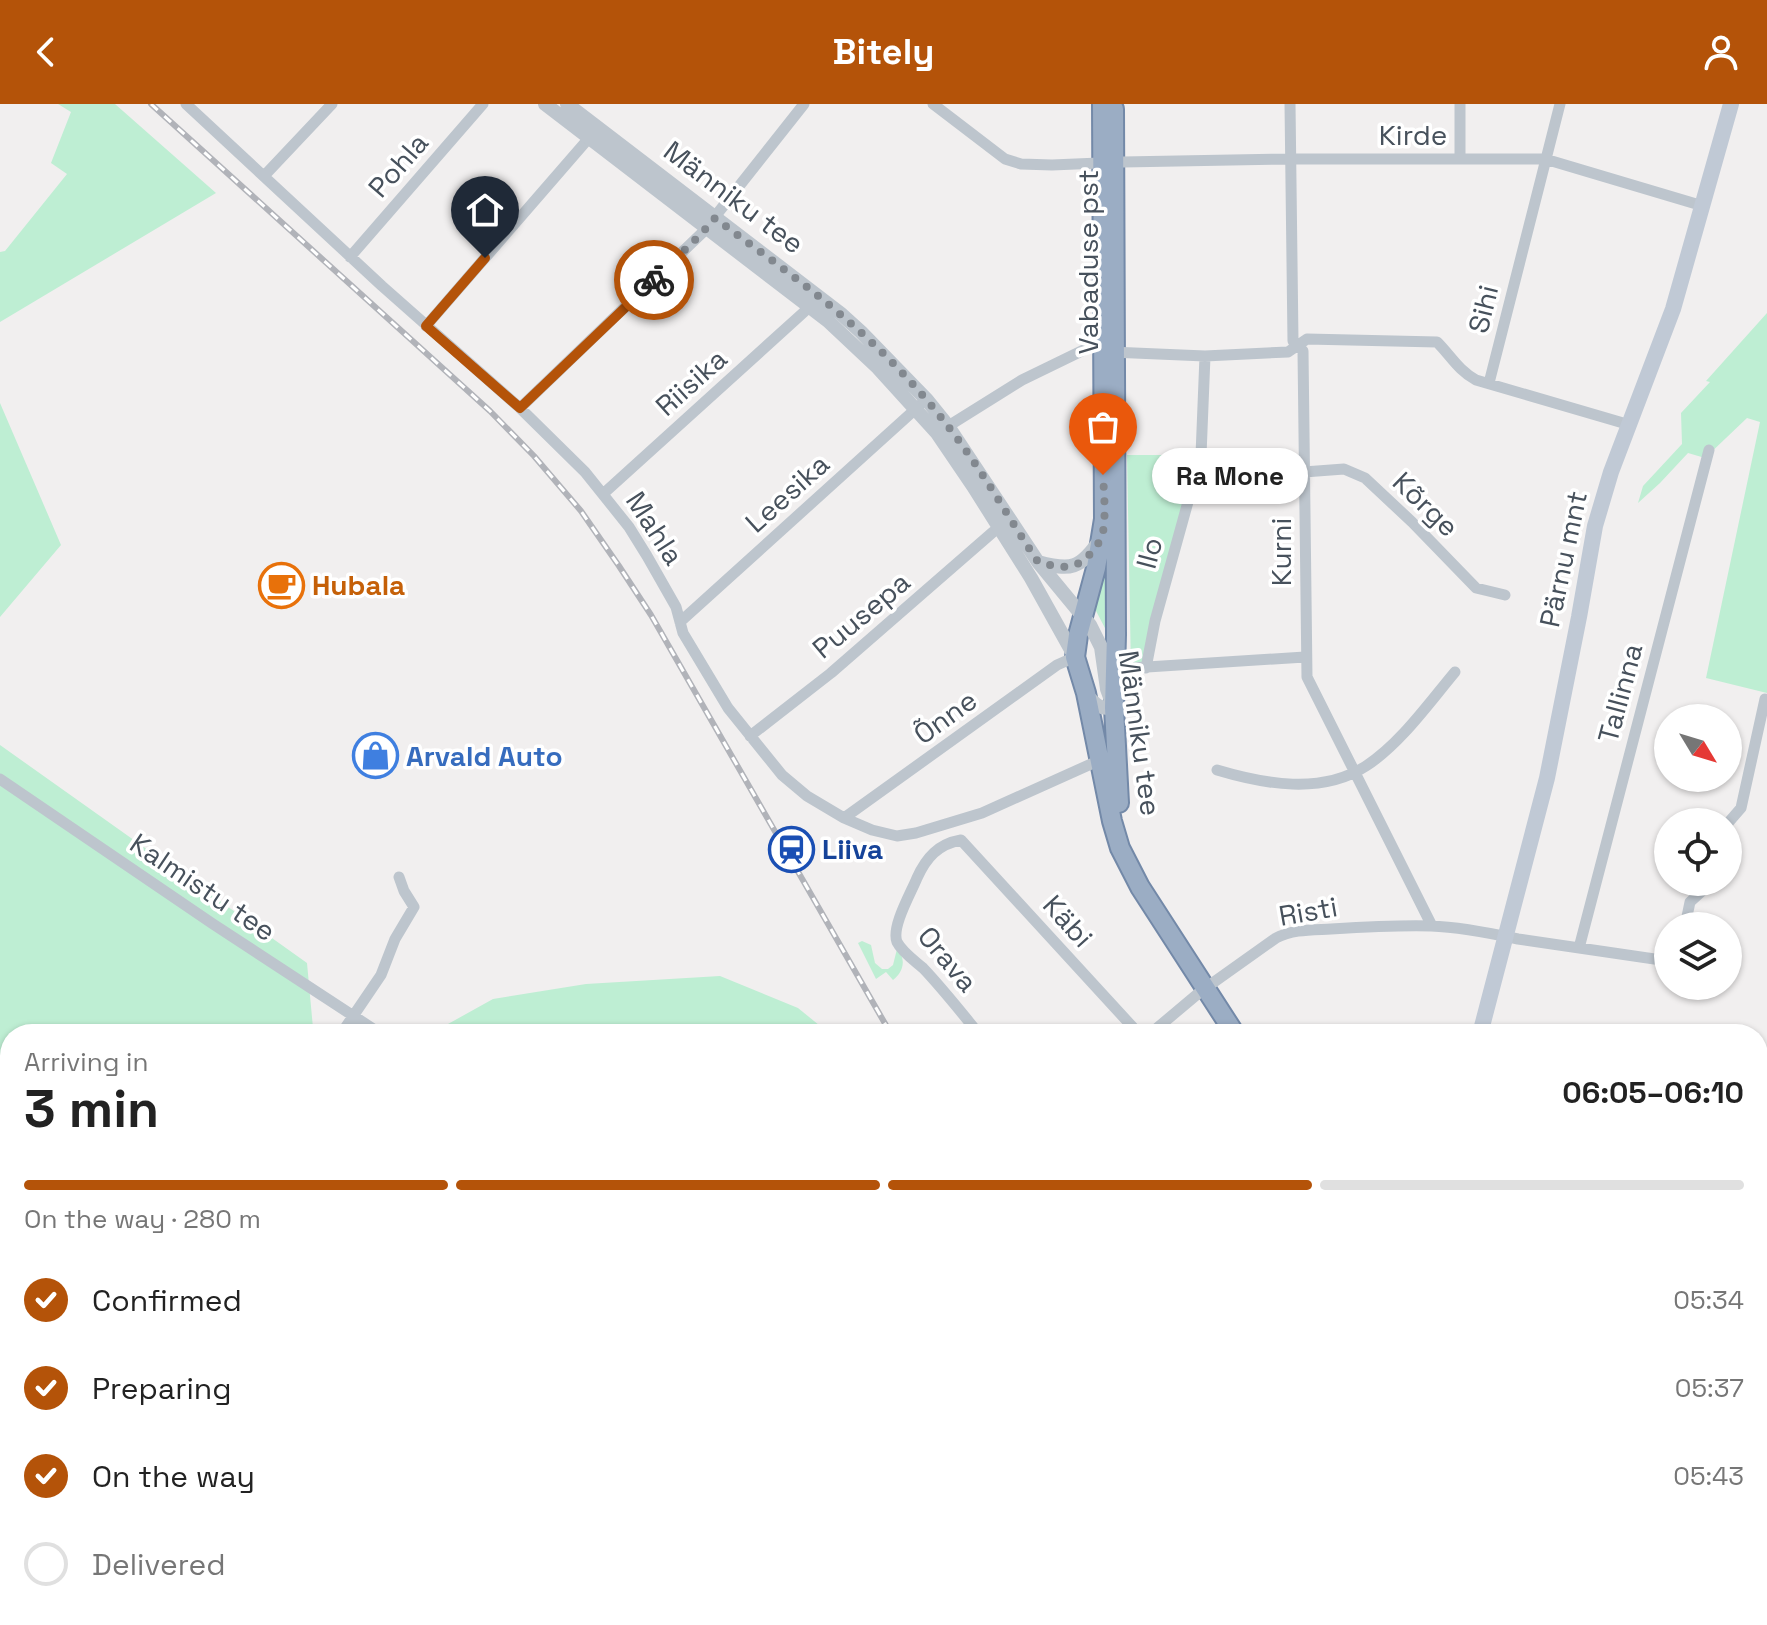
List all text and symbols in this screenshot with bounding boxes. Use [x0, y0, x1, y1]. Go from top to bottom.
text: Bitely [833, 29, 934, 75]
icon: back [24, 30, 68, 74]
icon: person [1699, 30, 1743, 74]
street label: Kirde [1379, 117, 1447, 153]
street label: Pohla [360, 125, 436, 205]
street label: Männiku tee [657, 133, 811, 261]
street label: Vabaduse pst [1070, 169, 1106, 355]
pin [451, 176, 519, 258]
icon: home [463, 188, 507, 232]
courier [614, 240, 694, 320]
icon: bike [632, 258, 676, 302]
street label: Sihi [1460, 281, 1506, 337]
street label: Riisika [648, 341, 734, 423]
pin [1069, 393, 1137, 475]
icon: bag [1081, 405, 1125, 449]
street label: Leesika [737, 446, 837, 540]
callout: Ra Mone [1151, 447, 1307, 503]
text: Ra Mone [1176, 459, 1284, 493]
street label: Kõrge [1385, 464, 1467, 544]
street label: Mahla [618, 484, 692, 572]
street label: Pärnu mnt [1531, 488, 1595, 630]
street label: Kurni [1263, 518, 1299, 586]
street label: Ilo [1128, 533, 1170, 573]
cafe icon: Hubala [257, 561, 305, 609]
street label: Puusepa [805, 564, 917, 666]
place label: Hubala [312, 567, 405, 603]
street label: Tallinna [1590, 640, 1650, 746]
street label: Männiku tee [1111, 648, 1169, 818]
street label: Õnne [906, 682, 984, 752]
north arrow [1654, 704, 1742, 792]
map controls [1654, 704, 1742, 1000]
shop icon: Arvald Auto [351, 732, 399, 780]
place label: Arvald Auto [406, 738, 563, 774]
button: locate [1654, 808, 1742, 896]
street label: Kalmistu tee [123, 825, 283, 949]
station icon: Liiva [767, 825, 815, 873]
place label: Liiva [822, 831, 883, 867]
street label: Käbi [1035, 887, 1101, 955]
street label: Risti [1276, 888, 1340, 934]
button: layers [1654, 912, 1742, 1000]
street label: Orava [910, 919, 986, 999]
text: Arriving in [24, 1045, 148, 1079]
text: 06:05–06:10 [1562, 1073, 1744, 1112]
text: 3 min [24, 1076, 159, 1142]
text: On the way · 280 m [24, 1202, 261, 1236]
icon: check [24, 1278, 68, 1322]
text: Confirmed [92, 1281, 242, 1320]
text: 05:34 [1673, 1283, 1744, 1317]
icon: check [24, 1366, 68, 1410]
text: Preparing [92, 1369, 231, 1408]
text: 05:37 [1675, 1371, 1744, 1405]
icon: check [24, 1454, 68, 1498]
text: On the way [92, 1457, 255, 1496]
text: 05:43 [1673, 1459, 1744, 1493]
text: Delivered [92, 1545, 226, 1584]

